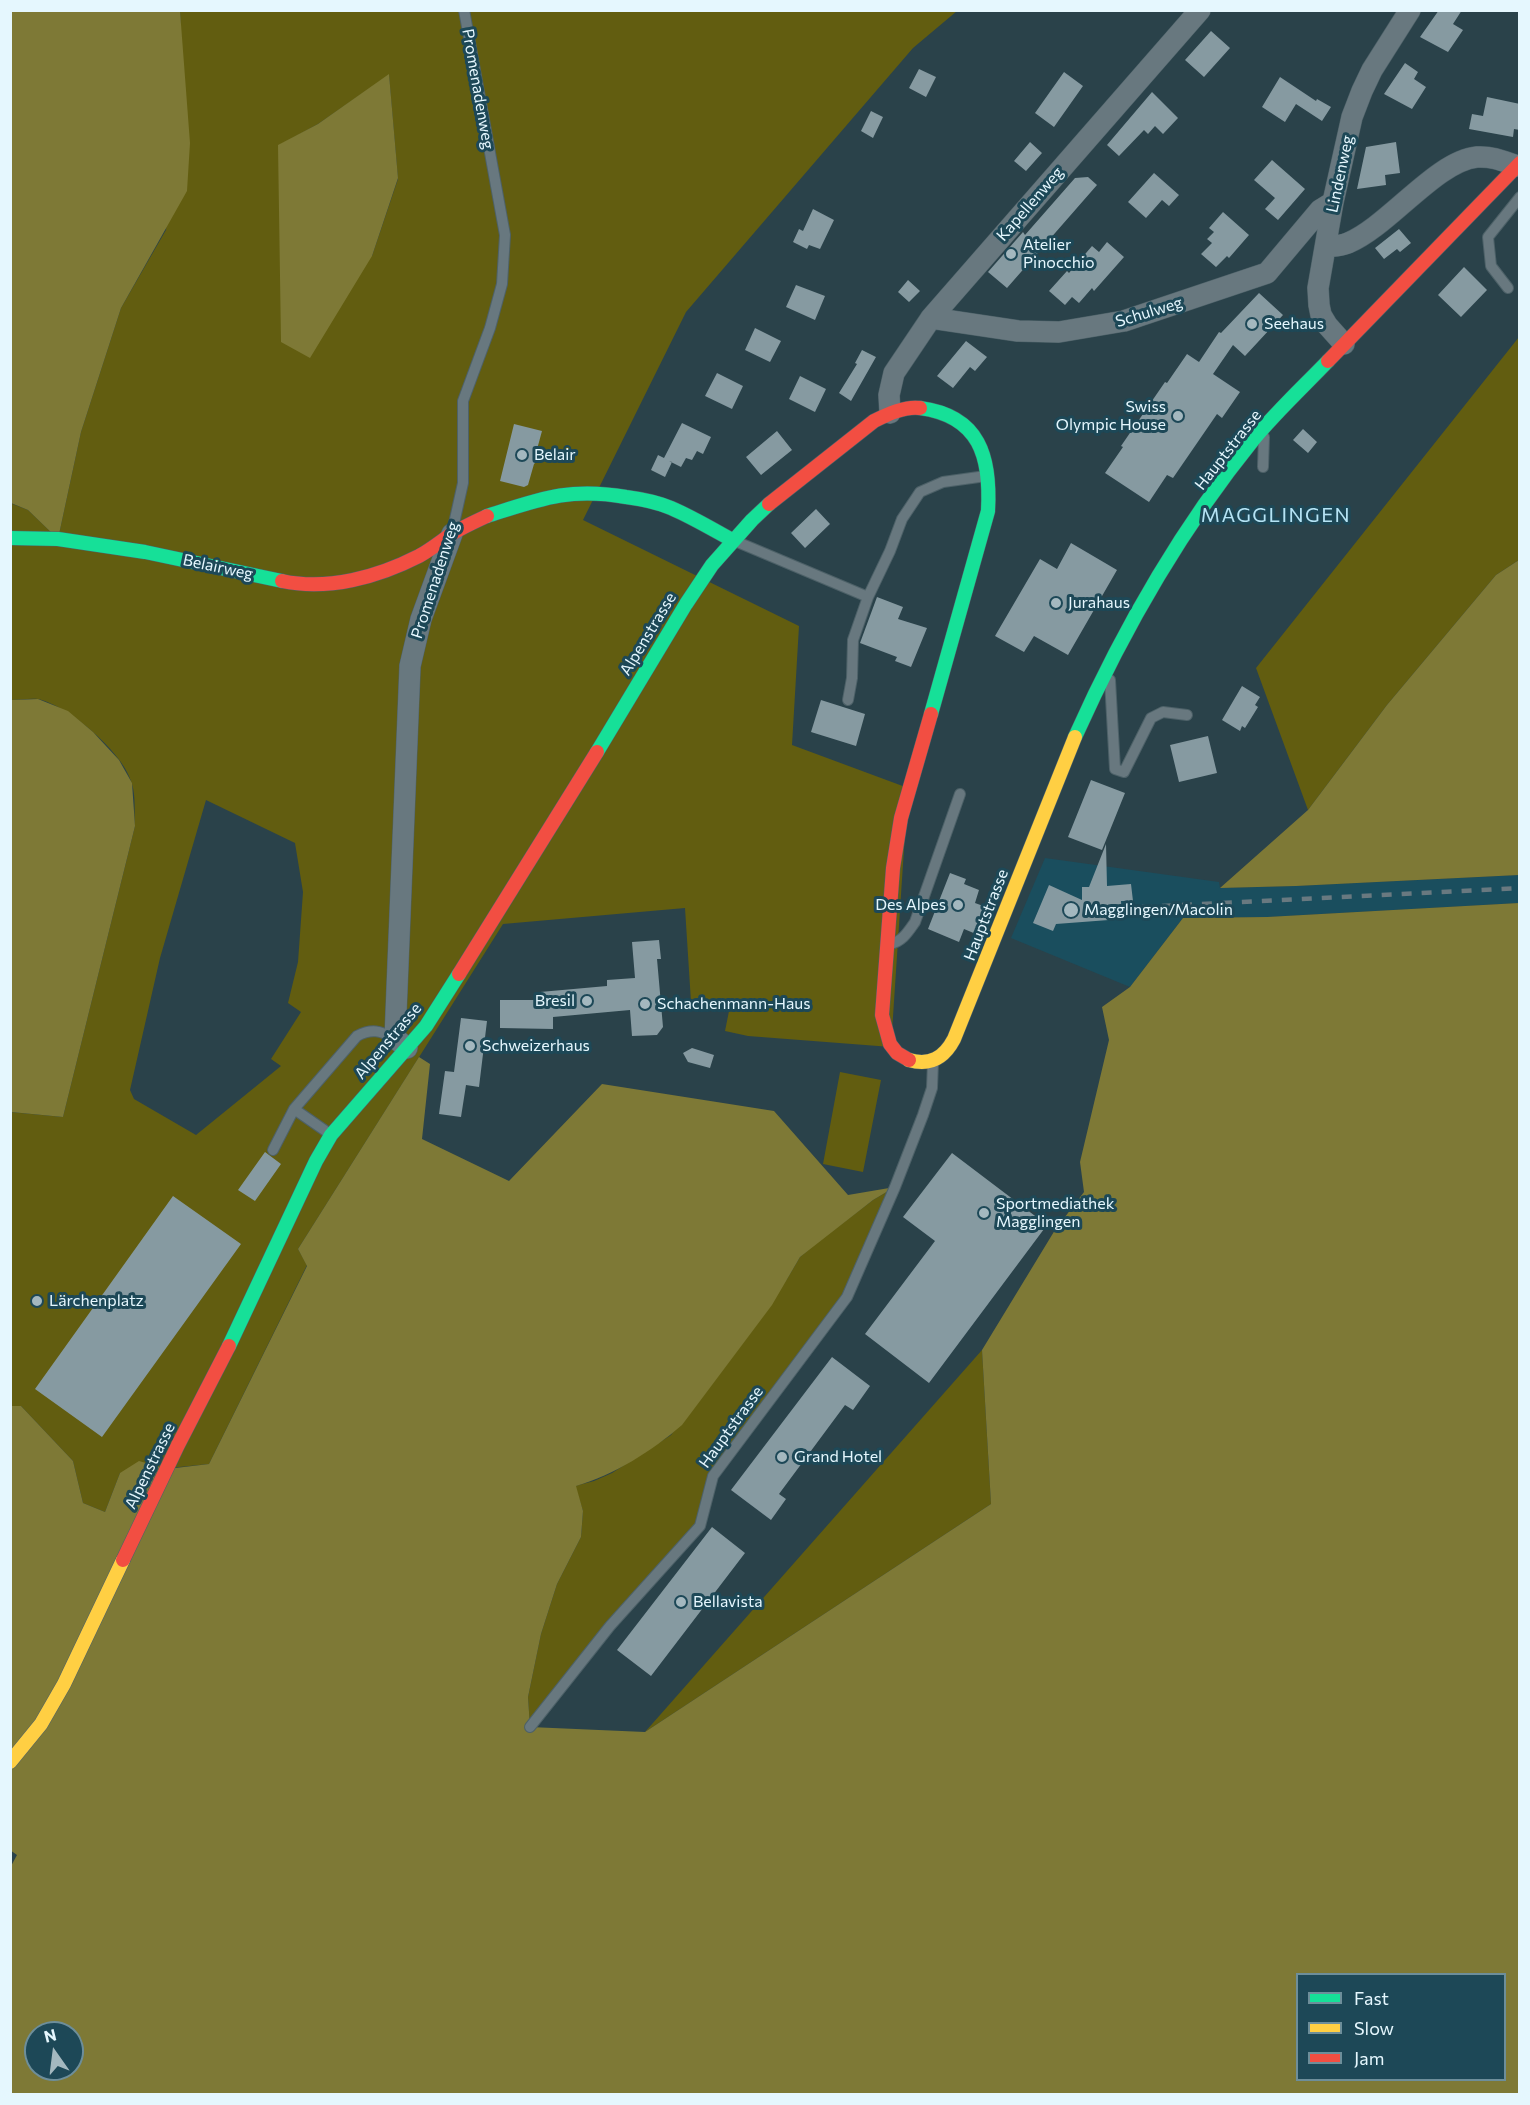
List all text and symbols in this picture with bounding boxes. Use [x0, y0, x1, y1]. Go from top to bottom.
street label: Promenadenweg [458, 27, 498, 151]
street label: Lindenweg [1322, 133, 1358, 215]
street label: Kapellenweg [993, 163, 1067, 245]
place label: Atelier Pinocchio [1023, 235, 1095, 273]
marker: Atelier Pinocchio [1004, 247, 1018, 261]
street label: Schulweg [1113, 293, 1185, 331]
place label: Seehaus [1264, 314, 1324, 334]
marker: Seehaus [1245, 317, 1259, 331]
place label: Swiss Olympic House [1056, 397, 1166, 435]
street label: Hauptstrasse [1191, 406, 1265, 494]
marker: Swiss Olympic House [1171, 409, 1185, 423]
place label: Belair [534, 445, 576, 465]
marker: Belair [515, 448, 529, 462]
district label: MAGGLINGEN [1201, 503, 1351, 527]
street label: Promenadenweg [407, 519, 463, 641]
street label: Belairweg [181, 550, 255, 584]
street label: Alpenstrasse [616, 589, 680, 679]
place label: Jurahaus [1068, 593, 1130, 613]
marker: Jurahaus [1049, 596, 1063, 610]
street label: Hauptstrasse [960, 866, 1012, 964]
place label: Des Alpes [875, 895, 946, 915]
marker: Des Alpes [951, 898, 965, 912]
place label: Magglingen/Macolin [1084, 900, 1233, 920]
marker: Magglingen/Macolin [1062, 901, 1080, 919]
place label: Bresil [535, 991, 575, 1011]
marker: Bresil [580, 994, 594, 1008]
place label: Schachenmann-Haus [657, 994, 811, 1014]
marker: Schachenmann-Haus [638, 997, 652, 1011]
street label: Alpenstrasse [351, 999, 425, 1083]
place label: Schweizerhaus [482, 1036, 590, 1056]
marker: Schweizerhaus [463, 1039, 477, 1053]
place label: Sportmediathek Magglingen [996, 1194, 1114, 1232]
marker: Sportmediathek Magglingen [977, 1206, 991, 1220]
place label: Lärchenplatz [49, 1291, 144, 1311]
marker: Lärchenplatz [30, 1294, 44, 1308]
street label: Hauptstrasse [695, 1382, 767, 1472]
street label: Alpenstrasse [121, 1420, 179, 1512]
place label: Grand Hotel [794, 1447, 882, 1467]
marker: Grand Hotel [775, 1450, 789, 1464]
place label: Bellavista [693, 1592, 763, 1612]
marker: Bellavista [674, 1595, 688, 1609]
legend [1296, 1973, 1506, 2081]
text: Fast [1354, 1987, 1389, 2009]
text: Slow [1354, 2017, 1394, 2039]
north arrow [24, 2021, 84, 2081]
text: N [42, 2024, 58, 2046]
text: Jam [1354, 2047, 1384, 2069]

